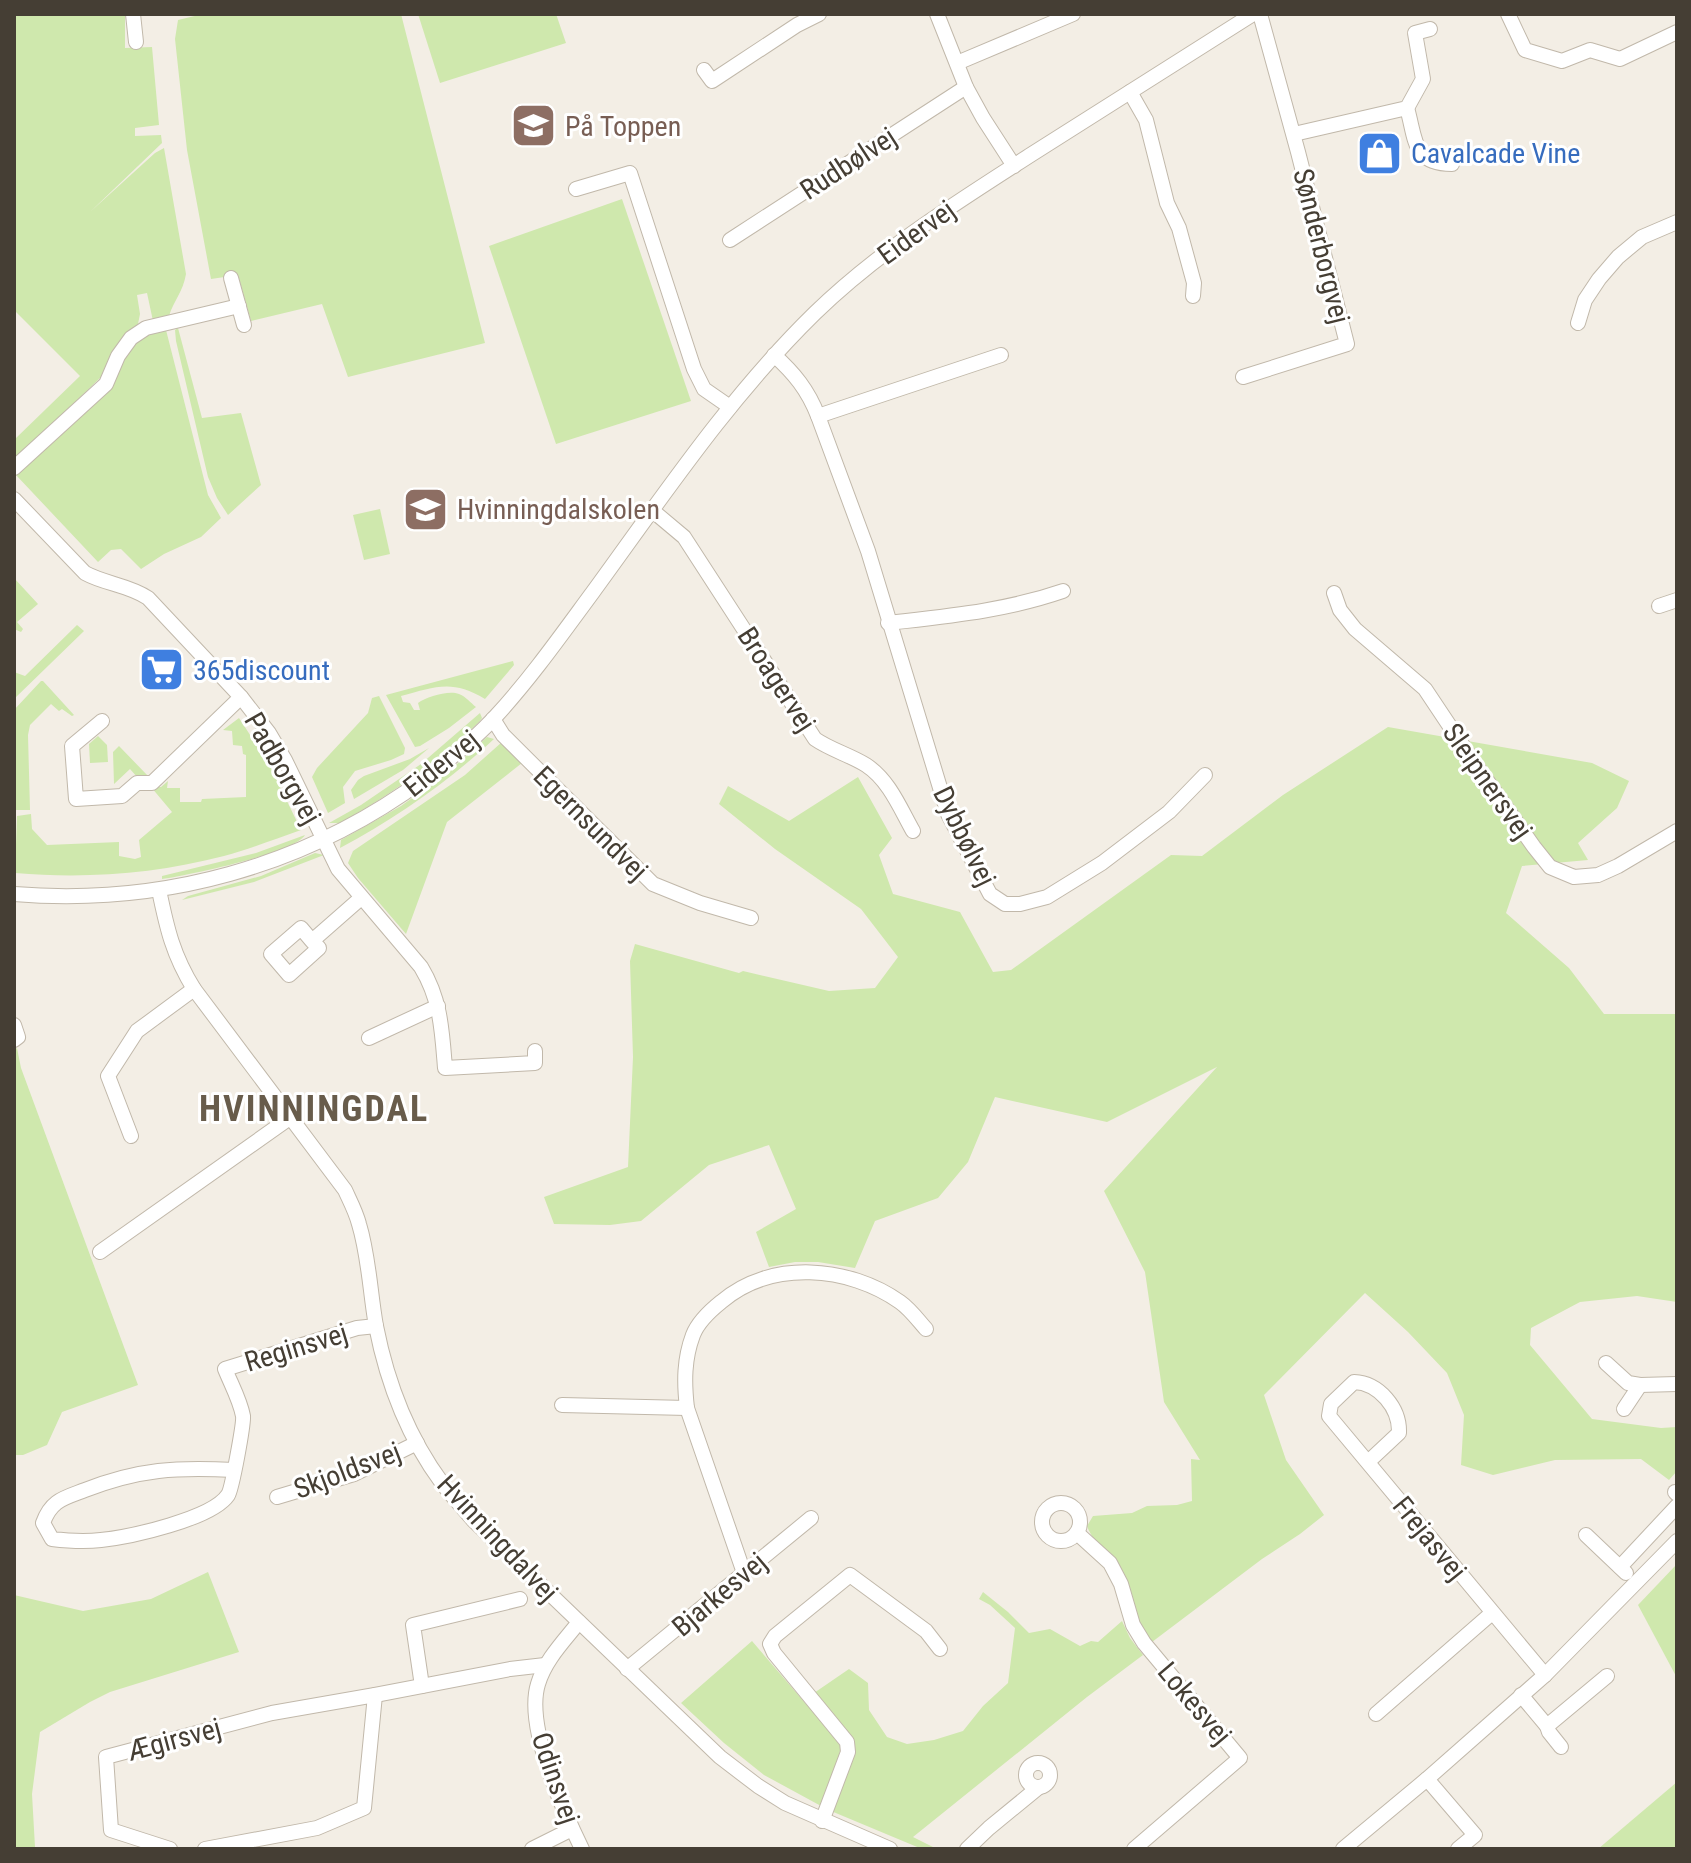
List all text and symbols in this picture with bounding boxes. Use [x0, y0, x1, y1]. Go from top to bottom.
school or university icon: På Toppen [510, 102, 558, 150]
place label: På Toppen [565, 110, 681, 143]
street label: Rudbølvej [794, 120, 902, 207]
shop icon: Cavalcade Vine [1356, 129, 1404, 177]
place label: Cavalcade Vine [1411, 137, 1580, 170]
street label: Sønderborgvej [1286, 165, 1357, 327]
street label: Eidervej [871, 193, 961, 271]
school or university icon: Hvinningdalskolen [402, 485, 450, 533]
place label: Hvinningdalskolen [457, 493, 660, 526]
street label: Broagervej [731, 621, 823, 738]
supermarket icon: 365discount [138, 646, 186, 694]
place label: 365discount [193, 654, 330, 687]
street label: Padborgvej [237, 706, 328, 830]
street label: Sleipnersvej [1436, 717, 1539, 845]
street label: Eidervej [397, 723, 486, 804]
street label: Egernsundvej [527, 759, 655, 887]
street label: Dybbølvej [926, 781, 1003, 891]
district label: HVINNINGDAL [199, 1088, 429, 1130]
street label: Reginsvej [241, 1316, 352, 1379]
street label: Skjoldsvej [289, 1435, 405, 1506]
street label: Hvinningdalvej [430, 1468, 565, 1609]
street label: Frejasvej [1386, 1490, 1473, 1587]
street label: Bjarkesvej [665, 1545, 773, 1643]
street label: Lokesvej [1151, 1656, 1238, 1751]
street label: Ægirsvej [123, 1711, 225, 1768]
street label: Odinsvej [525, 1728, 587, 1828]

